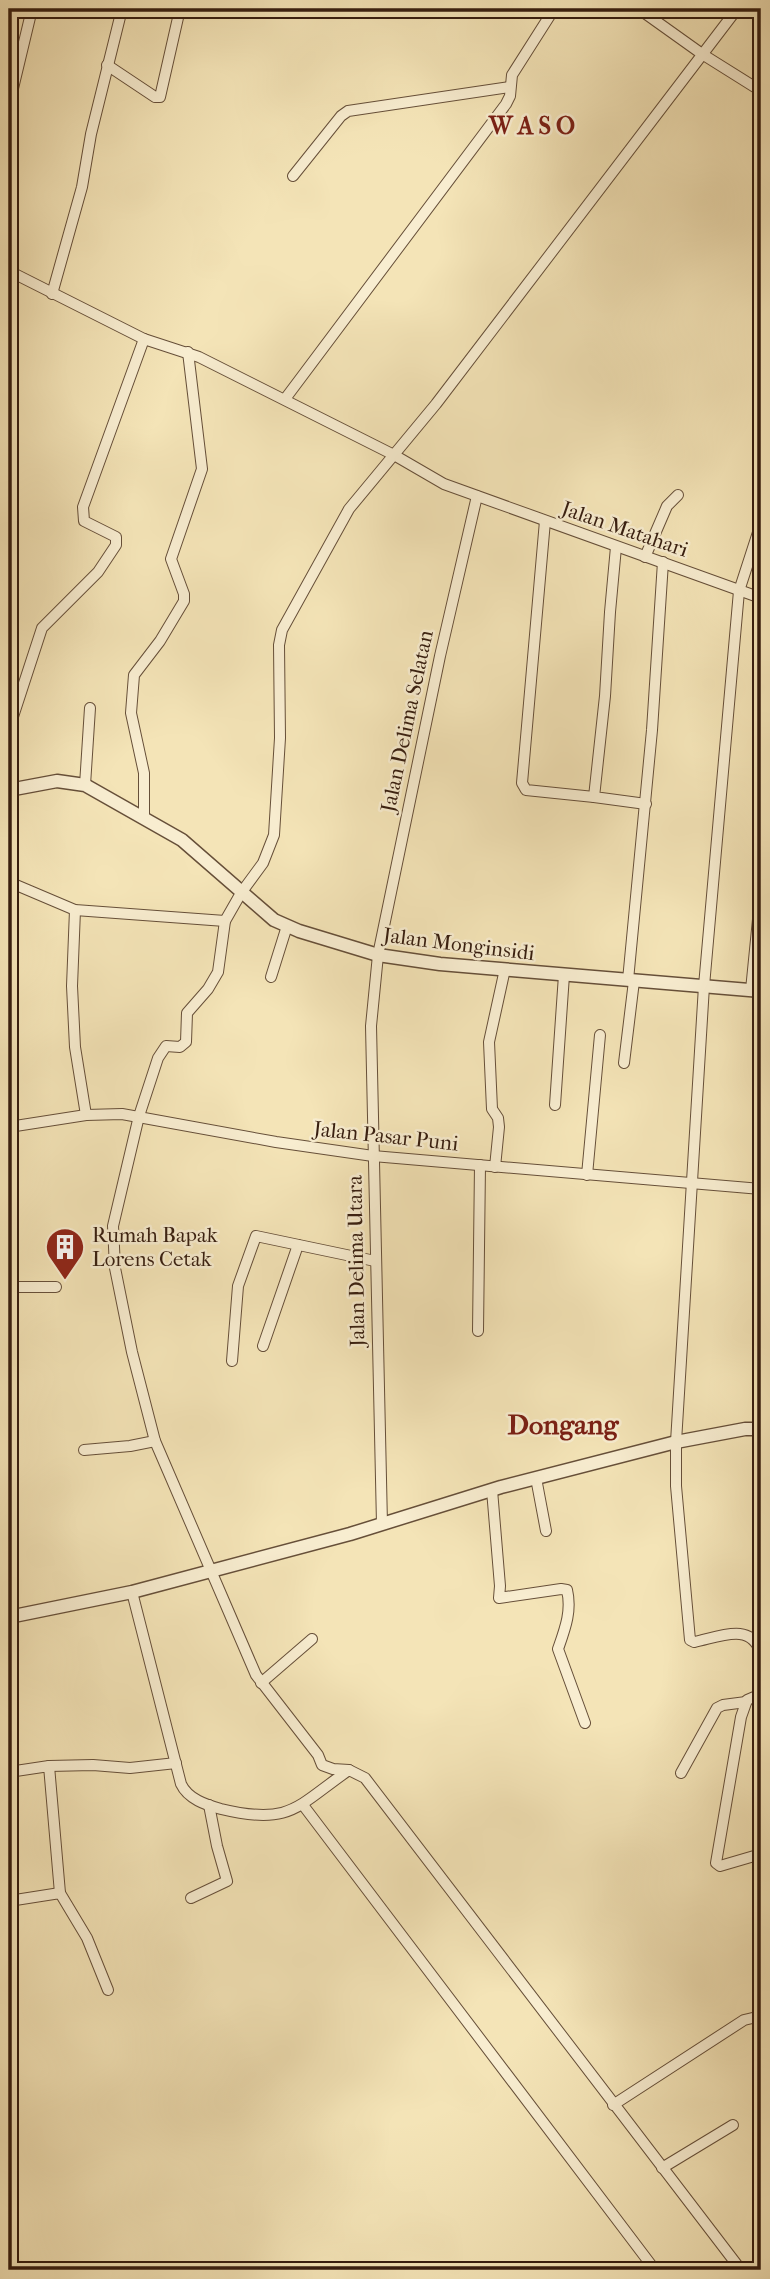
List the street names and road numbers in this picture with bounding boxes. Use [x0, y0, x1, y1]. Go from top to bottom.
street label: Jalan Matahari [557, 495, 691, 562]
street label: Jalan Delima Selatan [376, 628, 438, 816]
street label: Jalan Monginsidi [380, 923, 536, 965]
street label: Jalan Pasar Puni [310, 1116, 460, 1156]
street label: Jalan Delima Utara [342, 1175, 370, 1349]

